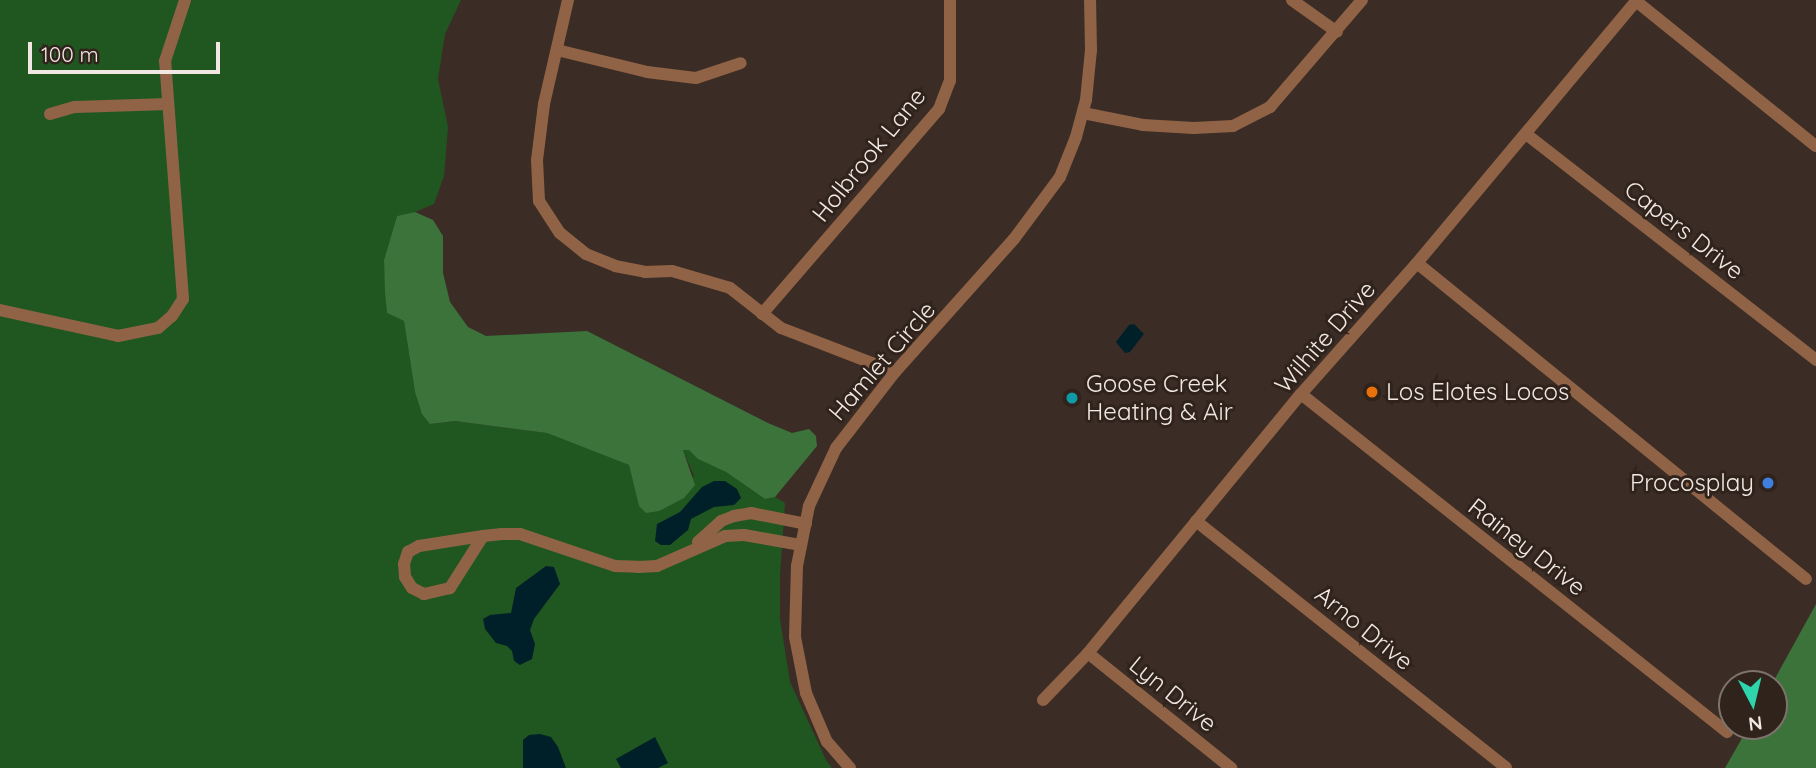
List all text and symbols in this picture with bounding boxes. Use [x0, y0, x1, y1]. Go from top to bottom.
scale bar [32, 28, 224, 72]
text: 100 m [41, 41, 99, 67]
street label: Holbrook Lane [806, 82, 932, 228]
street label: Capers Drive [1619, 175, 1749, 285]
street label: Wilhite Drive [1269, 275, 1381, 399]
street label: Hamlet Circle [823, 296, 941, 426]
place label: Goose Creek Heating & Air [1086, 370, 1233, 426]
place label: Los Elotes Locos [1386, 378, 1569, 406]
marker: Los Elotes Locos [1364, 384, 1380, 400]
marker: Goose Creek Heating & Air [1064, 390, 1080, 406]
place label: Procosplay [1630, 469, 1754, 497]
marker: Procosplay [1760, 475, 1776, 491]
street label: Rainey Drive [1463, 492, 1591, 602]
street label: Arno Drive [1309, 580, 1419, 676]
street label: Lyn Drive [1124, 650, 1222, 738]
north arrow [1718, 670, 1788, 740]
text: N [1747, 711, 1764, 737]

